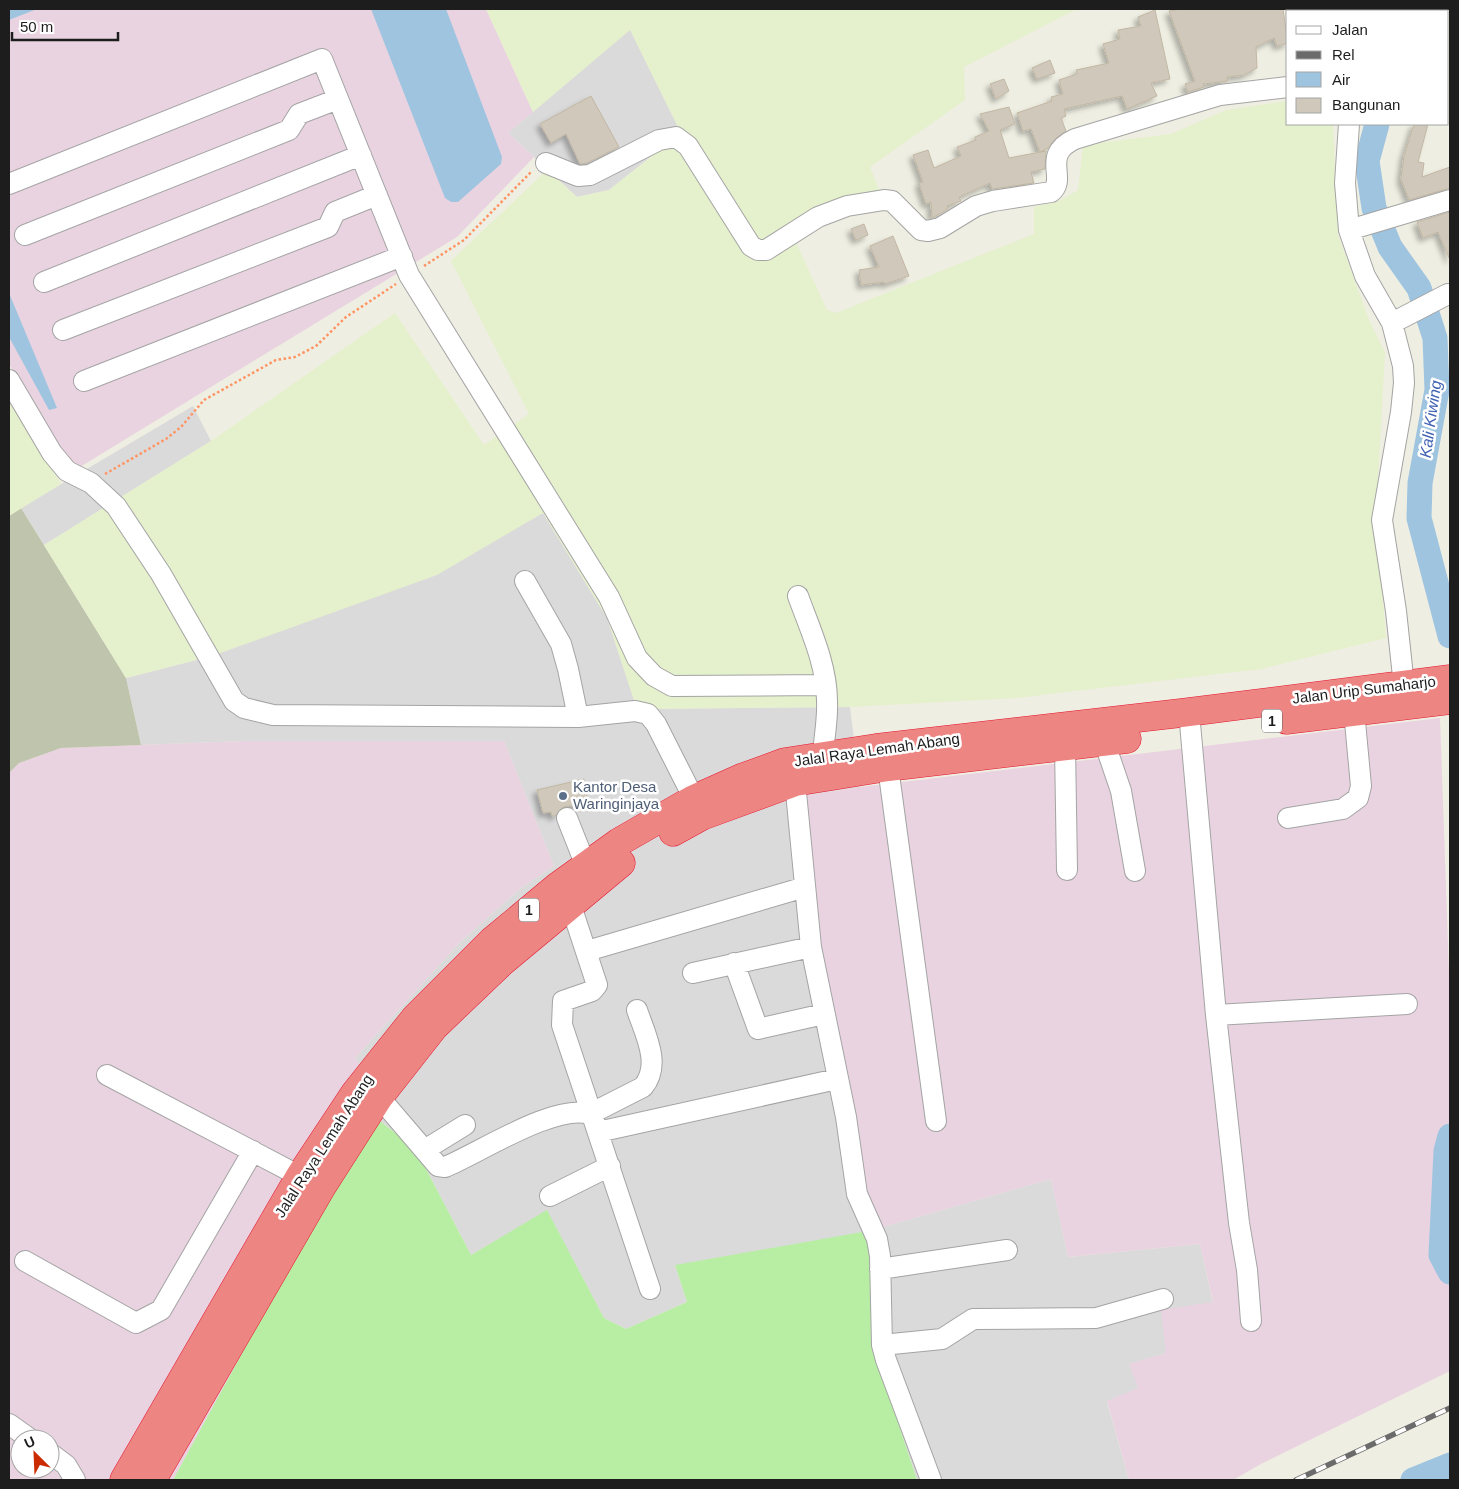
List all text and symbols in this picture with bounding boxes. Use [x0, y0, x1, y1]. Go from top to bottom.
scale bar [12, 10, 119, 42]
legend [1286, 10, 1449, 125]
text: 50 m [20, 18, 53, 35]
text: Jalan [1332, 21, 1368, 38]
text: Rel [1332, 46, 1355, 63]
text: Air [1332, 71, 1350, 88]
text: Bangunan [1332, 96, 1400, 113]
water label: Kali Kiwing [1417, 379, 1444, 459]
street label: Jalan Urip Sumaharjo [1291, 672, 1437, 707]
road number: 1 [1262, 709, 1282, 732]
street label: Jalal Raya Lemah Abang [793, 729, 961, 770]
place label: Kantor Desa Waringinjaya [573, 778, 660, 812]
marker: Kantor Desa Waringinjaya [557, 790, 569, 802]
road number: 1 [519, 898, 539, 922]
street label: Jalal Raya Lemah Abang [271, 1071, 376, 1220]
north arrow [10, 1429, 60, 1479]
text: U [22, 1433, 38, 1451]

